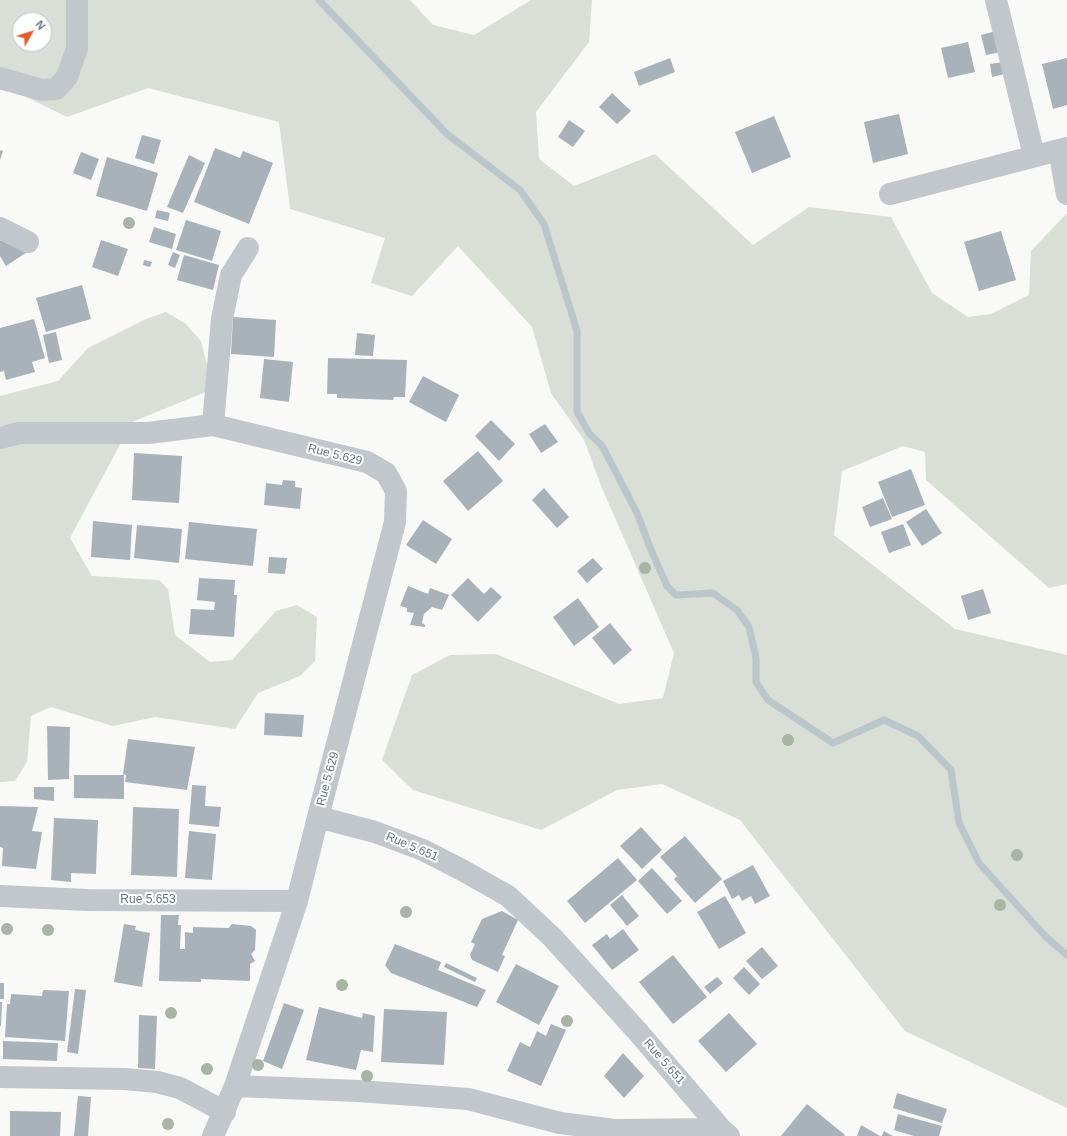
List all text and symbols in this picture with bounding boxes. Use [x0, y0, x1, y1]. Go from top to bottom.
north arrow [12, 12, 52, 52]
text: N [33, 18, 48, 32]
street label: Rue 5.629 [306, 441, 364, 469]
street label: Rue 5.629 [314, 750, 342, 808]
street label: Rue 5.651 [384, 830, 440, 864]
street label: Rue 5.653 [120, 893, 176, 907]
street label: Rue 5.651 [640, 1036, 688, 1088]

